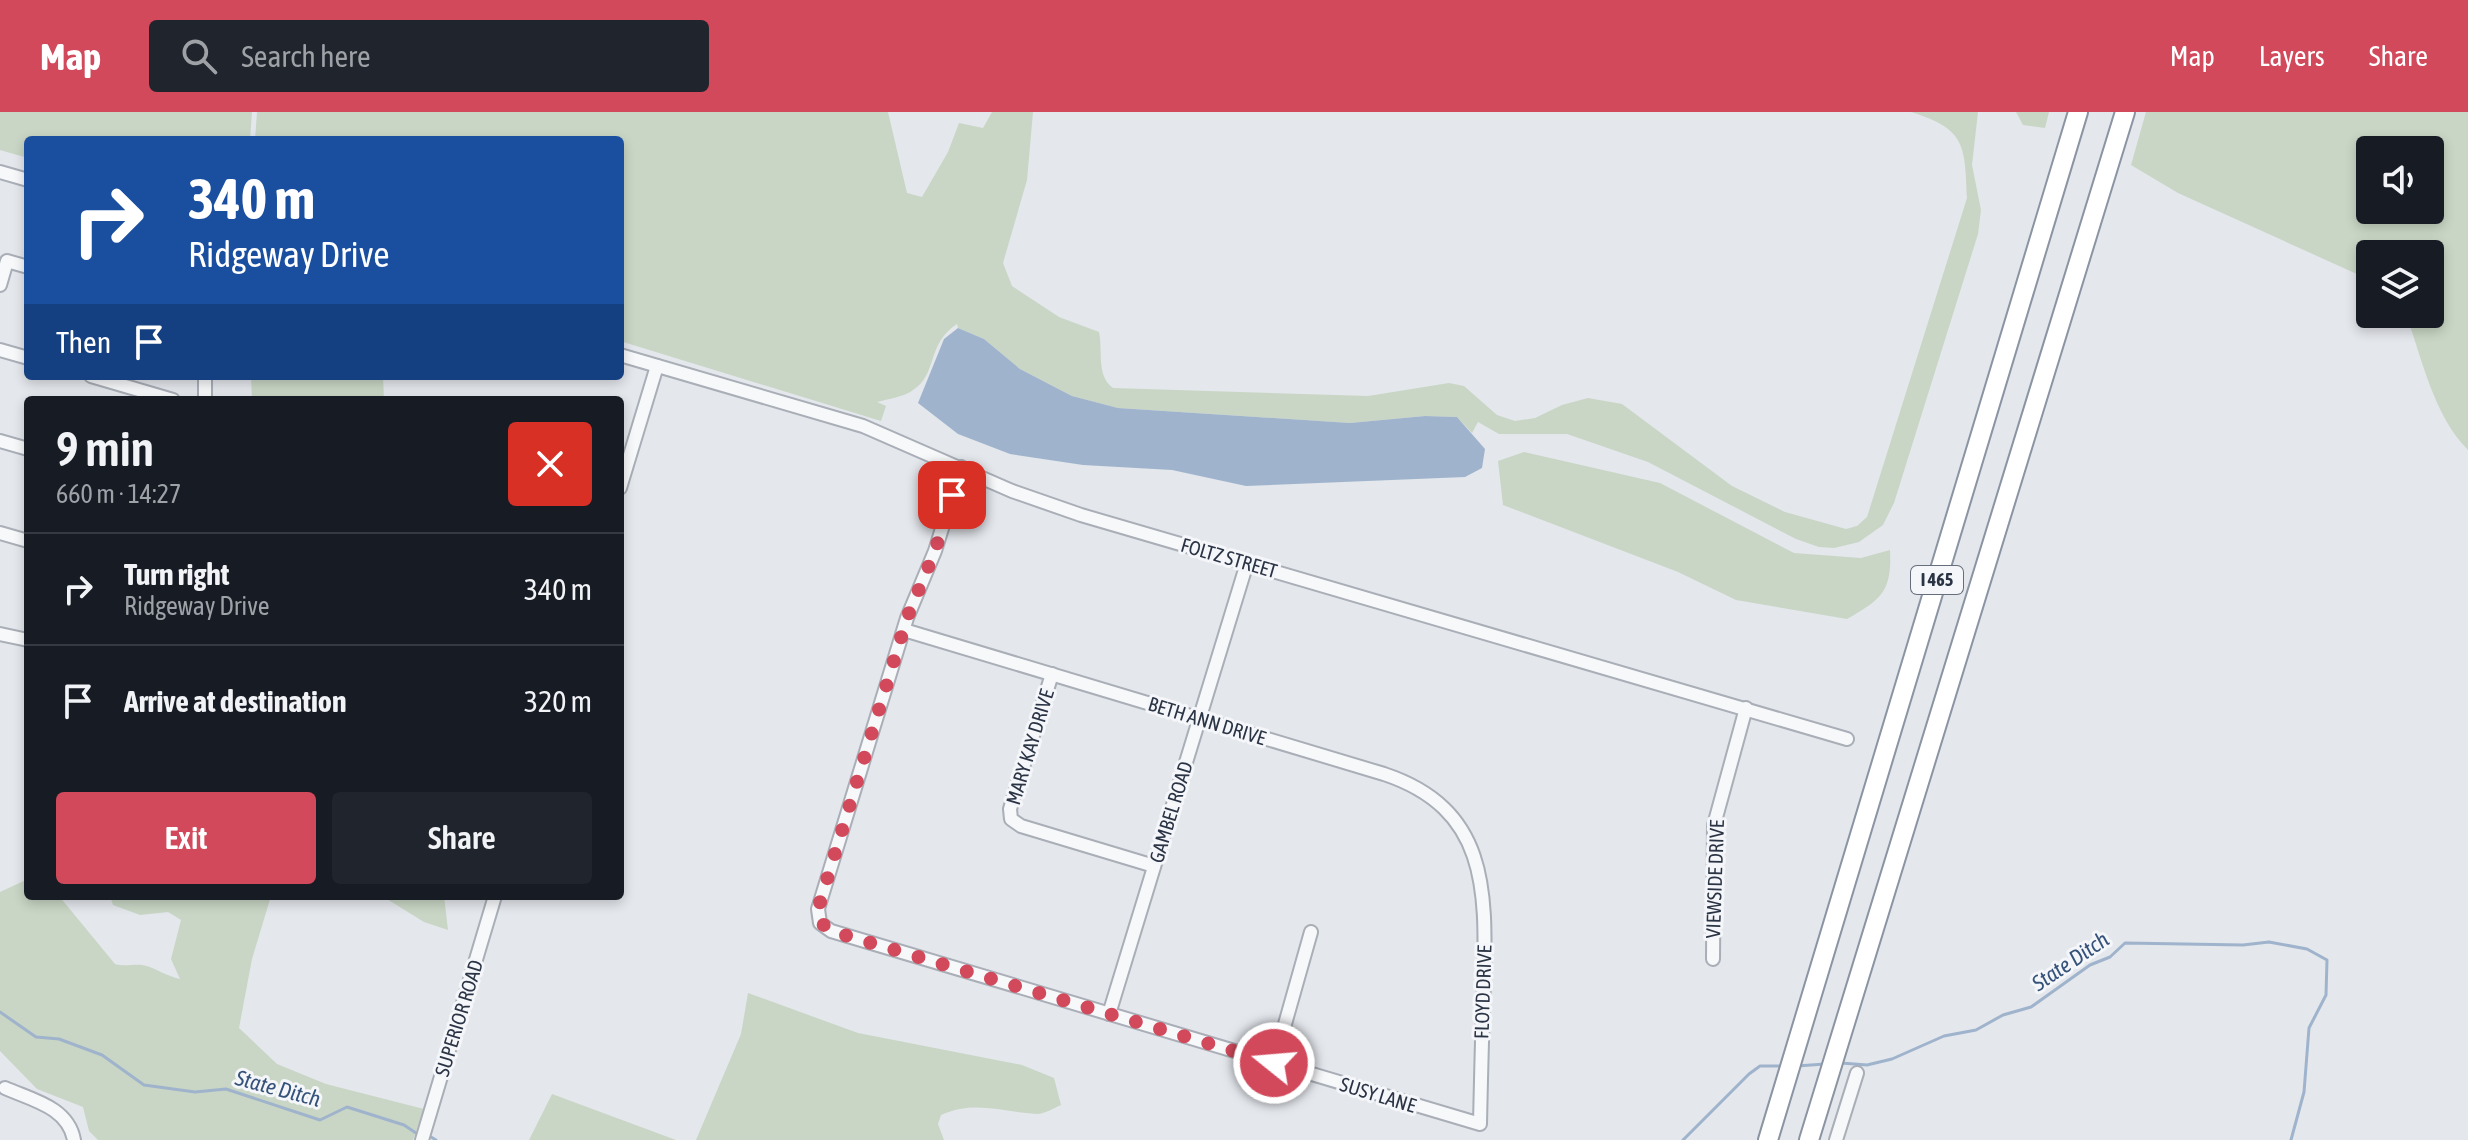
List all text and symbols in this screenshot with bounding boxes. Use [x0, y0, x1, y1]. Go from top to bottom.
search box [149, 20, 709, 92]
icon: search [177, 34, 221, 78]
text: Map [40, 35, 101, 78]
text: Search here [241, 39, 371, 73]
text: Map [2170, 40, 2215, 72]
text: Layers [2259, 40, 2325, 72]
text: Share [2369, 40, 2428, 72]
map controls [2356, 136, 2444, 328]
button: sound [2356, 136, 2444, 224]
text: 340 m [188, 167, 315, 231]
icon: right [56, 168, 160, 272]
text: Ridgeway Drive [188, 233, 390, 275]
button: layers [2356, 240, 2444, 328]
icon: arrive [127, 320, 171, 364]
text: Then [56, 325, 111, 359]
text: 9 min [56, 421, 154, 476]
button: close [508, 422, 592, 506]
pin [918, 461, 986, 529]
icon: arrive [930, 473, 974, 517]
text: 660 m · 14:27 [56, 479, 181, 509]
street label: FOLTZ STREET [1178, 533, 1280, 582]
text: Turn right [124, 557, 230, 591]
road number: I 465 [1911, 566, 1963, 594]
icon: right [56, 567, 100, 611]
text: 340 m [524, 572, 592, 606]
text: Ridgeway Drive [124, 591, 270, 621]
icon: arrive [56, 679, 100, 723]
text: Arrive at destination [124, 684, 346, 718]
text: 320 m [524, 684, 592, 718]
street label: MARY KAY DRIVE [1001, 686, 1058, 807]
street label: BETH ANN DRIVE [1145, 692, 1269, 749]
street label: GAMBEL ROAD [1144, 758, 1197, 865]
button: Exit [56, 792, 316, 884]
button: Share [332, 792, 592, 884]
street label: VIEWSIDE DRIVE [1701, 819, 1728, 939]
water label: State Ditch [2026, 926, 2114, 997]
street label: FLOYD DRIVE [1469, 944, 1496, 1039]
street label: SUPERIOR ROAD [430, 957, 487, 1079]
position arrow [1232, 1021, 1316, 1105]
water label: State Ditch [232, 1064, 324, 1112]
street label: SUSY LANE [1337, 1072, 1419, 1117]

